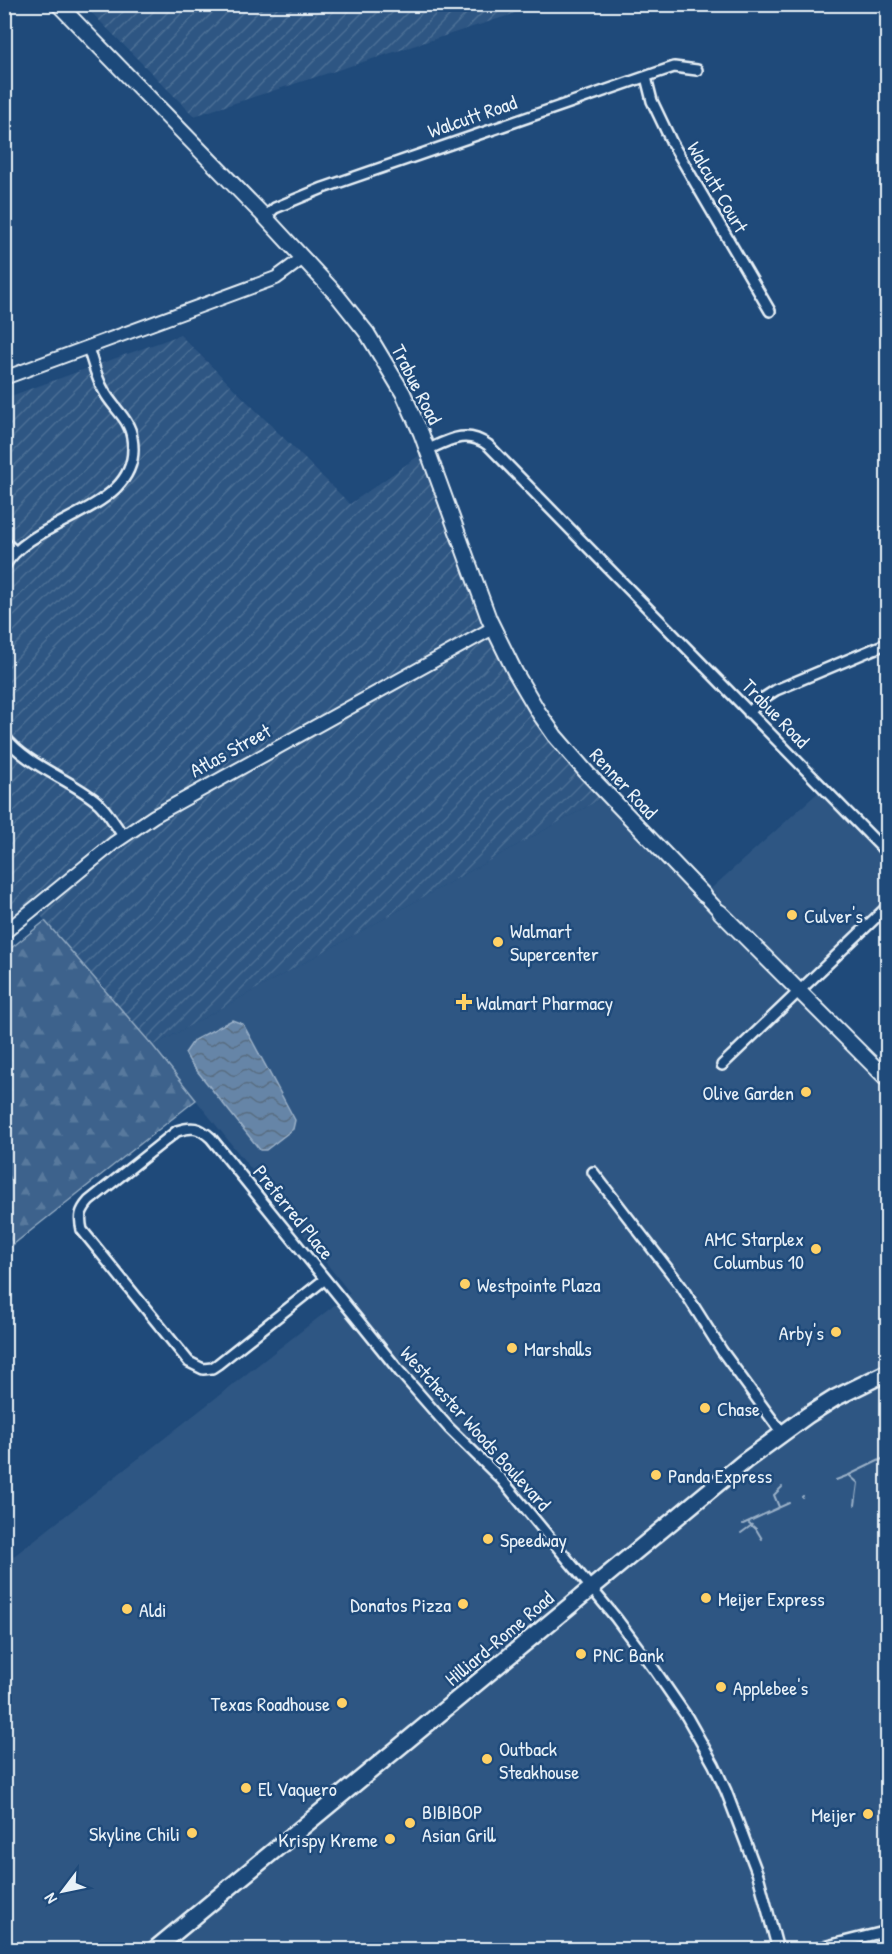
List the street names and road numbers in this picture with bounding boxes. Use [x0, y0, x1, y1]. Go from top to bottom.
street label: Walcutt Road [424, 88, 520, 144]
street label: Walcutt Court [681, 136, 756, 239]
street label: Trabue Road [385, 339, 449, 429]
street label: Trabue Road [736, 673, 816, 754]
street label: Atlas Street [185, 716, 276, 783]
street label: Renner Road [584, 742, 664, 825]
street label: Preferred Place [247, 1159, 341, 1265]
street label: Westchester Woods Boulevard [395, 1340, 557, 1516]
street label: Hilliard-Rome Road [439, 1584, 559, 1692]

